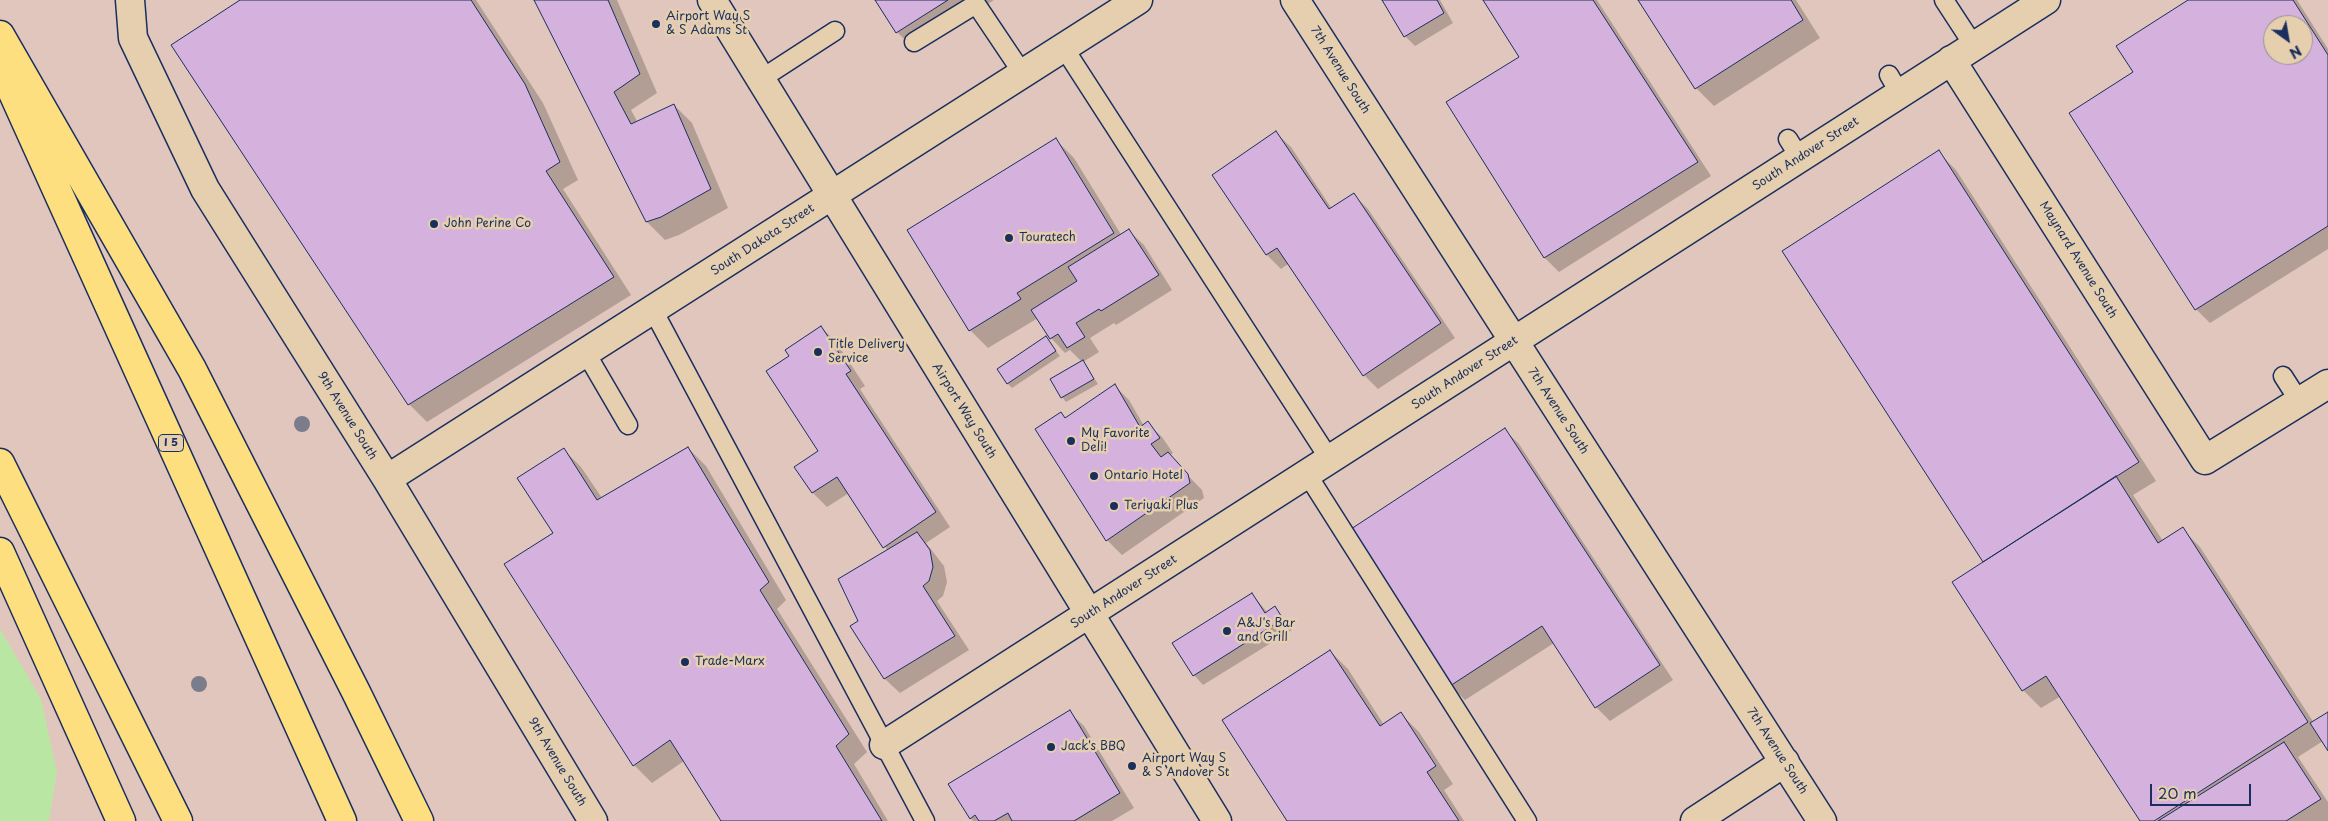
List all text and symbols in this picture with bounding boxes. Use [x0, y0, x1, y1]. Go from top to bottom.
place label: Airport Way S & S Adams St [666, 10, 750, 38]
north arrow [2263, 15, 2313, 65]
marker: Airport Way S & S Adams St [650, 18, 662, 30]
street label: 7th Avenue South [1307, 24, 1373, 116]
text: N [2285, 40, 2306, 64]
street label: South Andover Street [1750, 114, 1862, 194]
street label: Maynard Avenue South [2036, 199, 2120, 321]
street label: South Dakota Street [709, 201, 817, 279]
place label: John Perine Co [444, 217, 531, 231]
marker: John Perine Co [428, 218, 440, 230]
place label: Touratech [1019, 231, 1076, 245]
marker: Touratech [1003, 232, 1015, 244]
street label: South Andover Street [1409, 333, 1521, 413]
place label: Title Delivery Service [828, 338, 905, 366]
marker: Title Delivery Service [812, 346, 824, 358]
street label: Airport Way South [929, 361, 999, 461]
street label: 7th Avenue South [1525, 365, 1591, 457]
street label: 9th Avenue South [314, 369, 380, 463]
place label: My Favorite Deli! [1081, 427, 1150, 455]
road number: I 5 [158, 434, 184, 452]
marker: My Favorite Deli! [1065, 435, 1077, 447]
place label: Ontario Hotel [1104, 469, 1183, 483]
marker: Ontario Hotel [1088, 470, 1100, 482]
place label: Teriyaki Plus [1124, 499, 1198, 513]
marker: Teriyaki Plus [1108, 500, 1120, 512]
street label: South Andover Street [1068, 552, 1180, 632]
place label: A&J's Bar and Grill [1237, 617, 1295, 645]
marker: A&J's Bar and Grill [1221, 625, 1233, 637]
place label: Trade-Marx [695, 655, 765, 669]
marker: Trade-Marx [679, 656, 691, 668]
street label: 7th Avenue South [1744, 705, 1810, 797]
street label: 9th Avenue South [525, 715, 589, 809]
place label: Jack's BBQ [1061, 740, 1126, 754]
marker: Jack's BBQ [1045, 741, 1057, 753]
place label: Airport Way S & S Andover St [1142, 752, 1229, 780]
marker: Airport Way S & S Andover St [1126, 760, 1138, 772]
scale bar [2153, 774, 2254, 806]
text: 20 m [2158, 781, 2197, 804]

